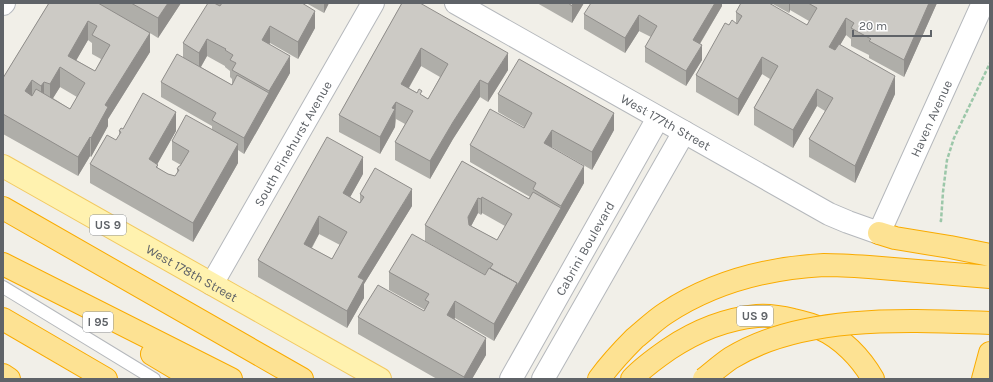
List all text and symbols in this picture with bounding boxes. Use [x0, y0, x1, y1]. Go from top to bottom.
scale bar [853, 12, 931, 38]
text: 20 m [859, 19, 887, 33]
street label: Haven Avenue [907, 77, 955, 159]
street label: South Pinehurst Avenue [251, 78, 335, 209]
street label: West 177th Street [618, 90, 713, 153]
street label: Cabrini Boulevard [552, 199, 617, 298]
road number: US 9 [90, 215, 126, 235]
street label: West 178th Street [144, 241, 240, 305]
road number: US 9 [737, 306, 773, 326]
road number: I 95 [83, 312, 113, 332]

